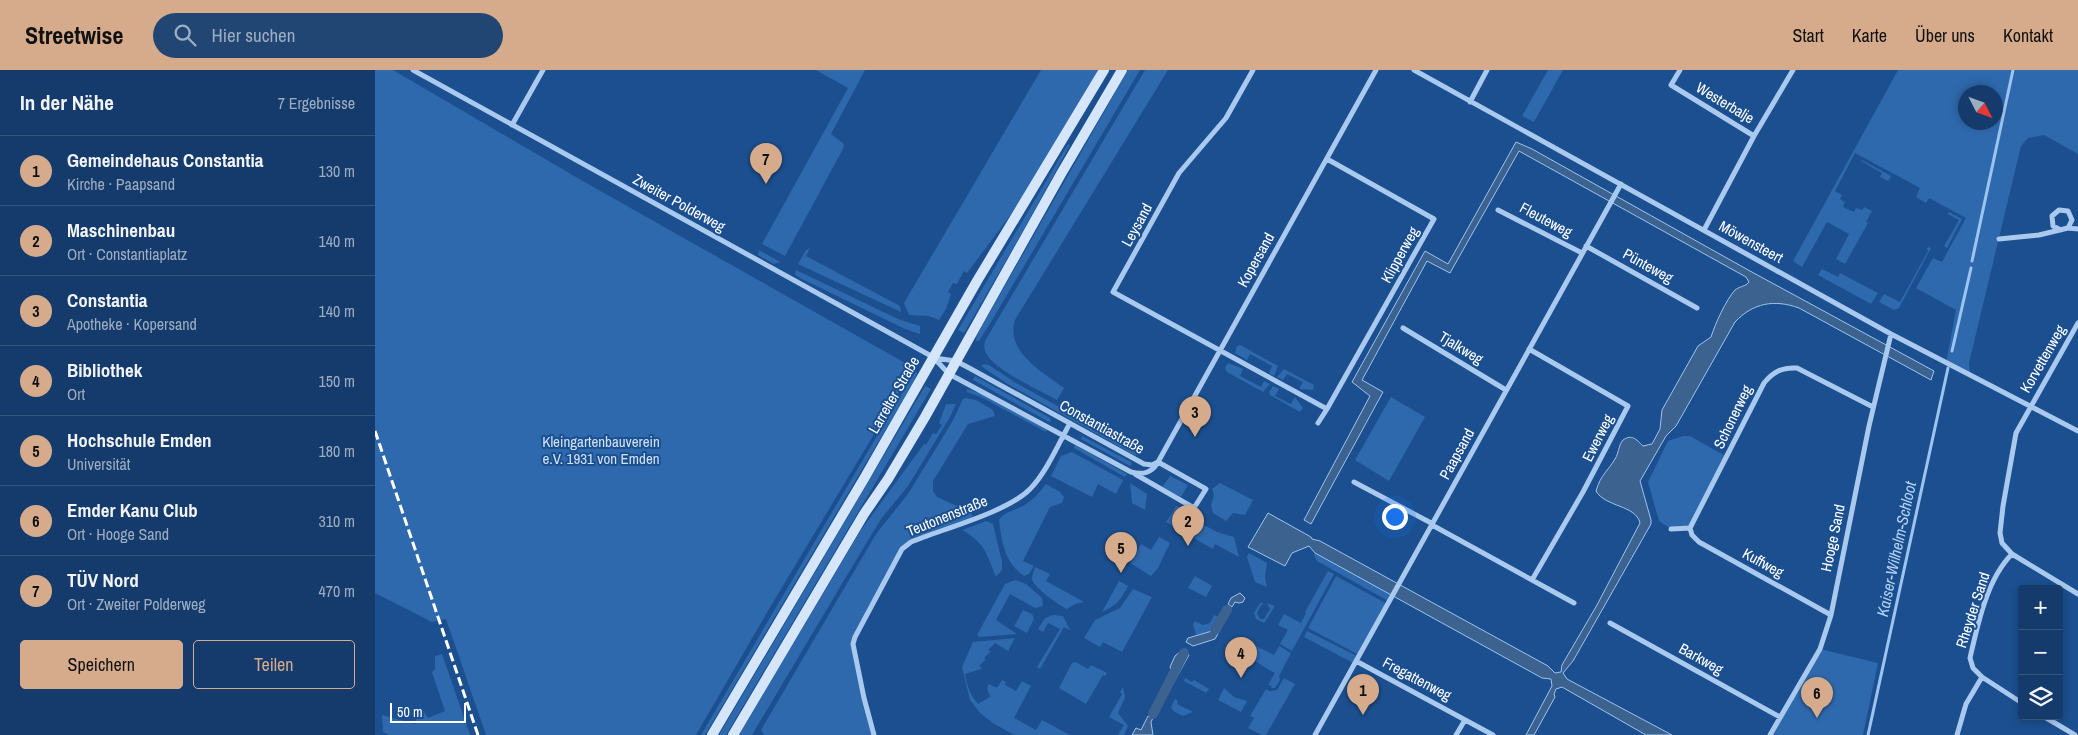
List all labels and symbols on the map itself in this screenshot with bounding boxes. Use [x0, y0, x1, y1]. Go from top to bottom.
street label: Westerbalje [1692, 77, 1759, 128]
north arrow [1958, 85, 2003, 130]
pin: 7 [750, 143, 782, 184]
street label: Zweiter Polderweg [629, 169, 729, 237]
street label: Fleuteweg [1516, 197, 1576, 242]
street label: Leysand [1116, 199, 1157, 250]
street label: Möwensteert [1715, 215, 1788, 268]
street label: Klipperweg [1375, 223, 1424, 287]
street label: Kopersand [1232, 229, 1279, 291]
street label: Pünteweg [1619, 243, 1677, 288]
street label: Korvettenweg [2015, 321, 2071, 397]
street label: Tjalkweg [1435, 326, 1488, 369]
street label: Larrelter Straße [863, 352, 924, 437]
street label: Schonerweg [1708, 381, 1757, 452]
street label: Constantiastraße [1056, 395, 1149, 459]
pin: 3 [1179, 396, 1211, 437]
street label: Ewerweg [1577, 410, 1618, 465]
street label: Paapsand [1434, 424, 1479, 483]
park label: Kleingartenbauverein e.V. 1931 von Emden [542, 431, 660, 469]
water label: Kaiser-Wilhelm-Schloot [1871, 479, 1921, 619]
street label: Teutonenstraße [903, 490, 991, 541]
street label: Hooge Sand [1815, 502, 1850, 574]
your location [1382, 504, 1408, 530]
pin: 2 [1172, 505, 1204, 546]
pin: 5 [1105, 532, 1137, 573]
street label: Kuffweg [1739, 543, 1788, 583]
street label: Rheyder Sand [1950, 569, 1995, 650]
pin: 4 [1225, 637, 1257, 678]
street label: Barkweg [1675, 638, 1727, 679]
street label: Fregattenweg [1379, 652, 1456, 706]
pin: 1 [1347, 674, 1379, 715]
pin: 6 [1801, 677, 1833, 718]
scale bar [390, 700, 466, 723]

